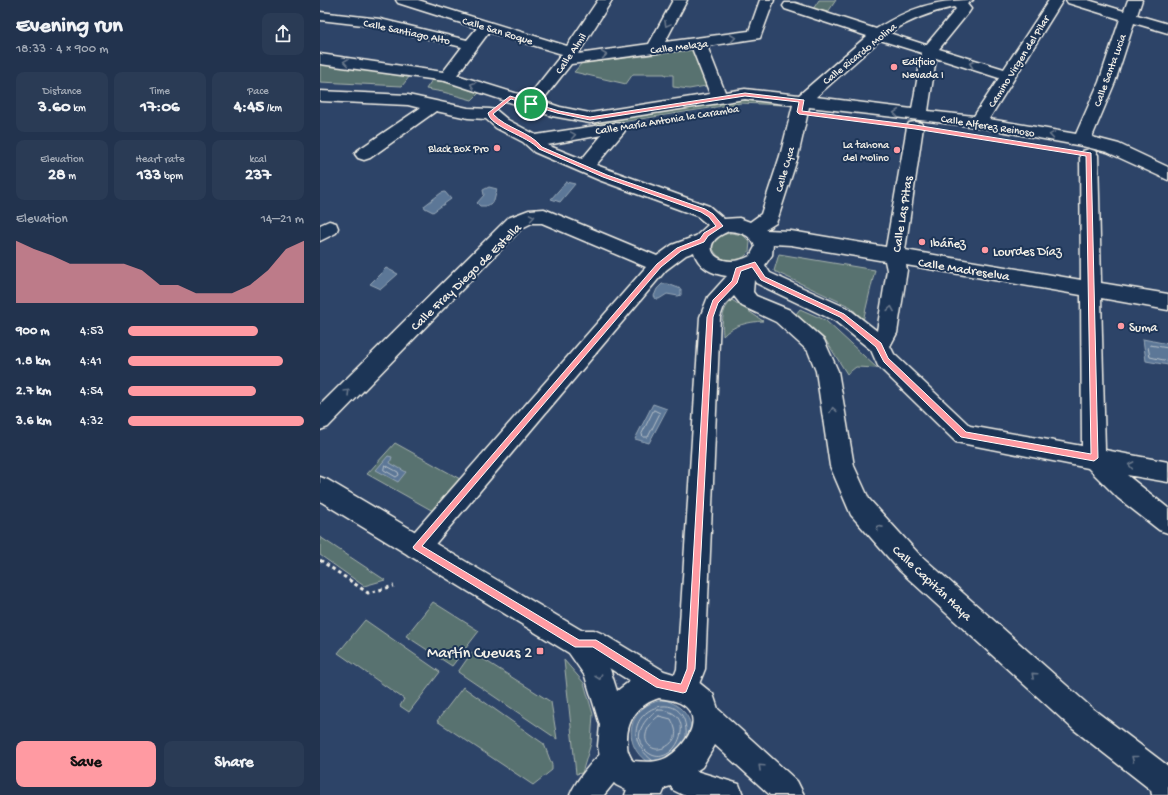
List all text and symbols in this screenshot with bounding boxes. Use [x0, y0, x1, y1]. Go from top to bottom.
button: share [262, 13, 304, 55]
street label: Camino Virgen del Pilar [987, 13, 1053, 110]
text: Evening run [16, 14, 123, 40]
street label: Calle San Roque [461, 15, 534, 48]
street label: Calle Santiago Alto [362, 18, 451, 48]
one-way arrow [664, 20, 672, 28]
street label: Calle Ricardo Molina [821, 21, 900, 88]
street label: Calle Almil [554, 31, 590, 77]
street label: Calle Santa Lucia [1092, 32, 1130, 109]
one-way arrow [730, 34, 736, 43]
street label: Calle Melaza [650, 38, 710, 57]
text: 18:33 · 4 × 900 m [16, 42, 108, 57]
one-way arrow [601, 51, 607, 60]
place label: Edificio Nevada I [902, 56, 944, 82]
one-way arrow [343, 58, 349, 67]
one-way arrow [969, 60, 976, 69]
marker: Edificio Nevada I [889, 62, 899, 72]
one-way arrow [470, 82, 477, 90]
text: Distance [43, 86, 81, 98]
text: Time [150, 86, 170, 98]
text: Pace [247, 86, 269, 98]
pin [514, 87, 548, 121]
icon: arrive [520, 93, 542, 115]
text: 3.60 [38, 98, 71, 118]
text: 17:06 [140, 98, 180, 118]
text: 4:45 [234, 98, 264, 118]
text: km [71, 103, 86, 115]
text: /km [264, 103, 282, 115]
street label: Calle María Antonia la Caramba [595, 104, 741, 138]
one-way arrow [893, 109, 899, 118]
street label: Calle Alferez Reinoso [940, 113, 1036, 140]
one-way arrow [570, 131, 576, 140]
one-way arrow [1049, 131, 1055, 140]
place label: La tahona del Molino [843, 140, 890, 165]
marker: Black Box Pro [492, 143, 502, 153]
place label: Black Box Pro [427, 144, 489, 156]
street label: Calle Cyca [774, 145, 798, 194]
marker: La tahona del Molino [892, 145, 902, 155]
text: Elevation [40, 154, 84, 166]
text: Heart rate [135, 154, 185, 166]
text: kcal [249, 154, 267, 166]
text: 28 [48, 166, 66, 186]
text: 133 [137, 166, 161, 186]
text: 237 [245, 166, 271, 186]
text: m [66, 171, 76, 183]
text: bpm [161, 171, 183, 183]
street label: Calle Las Pitas [890, 174, 917, 254]
text: Elevation [16, 212, 68, 227]
text: 14–21 m [261, 212, 304, 227]
one-way arrow [529, 213, 535, 222]
street label: Calle Fray Diego de Estella [408, 220, 526, 335]
marker: Ibáñez [917, 237, 927, 247]
place label: Ibáñez [930, 237, 967, 252]
marker: Lourdes Díaz [980, 245, 990, 255]
place label: Lourdes Díaz [993, 245, 1063, 260]
street label: Calle Madreselva [917, 256, 1011, 285]
one-way arrow [886, 306, 895, 312]
marker: Suma [1116, 321, 1126, 331]
place label: Suma [1129, 321, 1158, 336]
text: 900 m [16, 324, 50, 339]
text: 4:53 [80, 324, 104, 339]
text: 1.8 km [16, 354, 51, 369]
text: 4:41 [80, 354, 102, 369]
text: 2.7 km [16, 384, 51, 399]
text: 4:54 [80, 384, 103, 399]
one-way arrow [343, 389, 350, 397]
one-way arrow [829, 407, 838, 413]
text: 3.6 km [16, 414, 52, 429]
text: 4:32 [80, 414, 103, 429]
one-way arrow [1128, 462, 1134, 470]
one-way arrow [876, 526, 883, 533]
street label: Calle Capitán Haya [888, 543, 975, 625]
place label: Martín Cuevas 2 [427, 645, 532, 664]
marker: Martín Cuevas 2 [535, 646, 545, 656]
one-way arrow [594, 673, 602, 680]
one-way arrow [1031, 673, 1039, 680]
button: Save [16, 741, 156, 787]
button: Share [164, 741, 304, 787]
one-way arrow [1131, 756, 1138, 763]
one-way arrow [759, 765, 766, 772]

